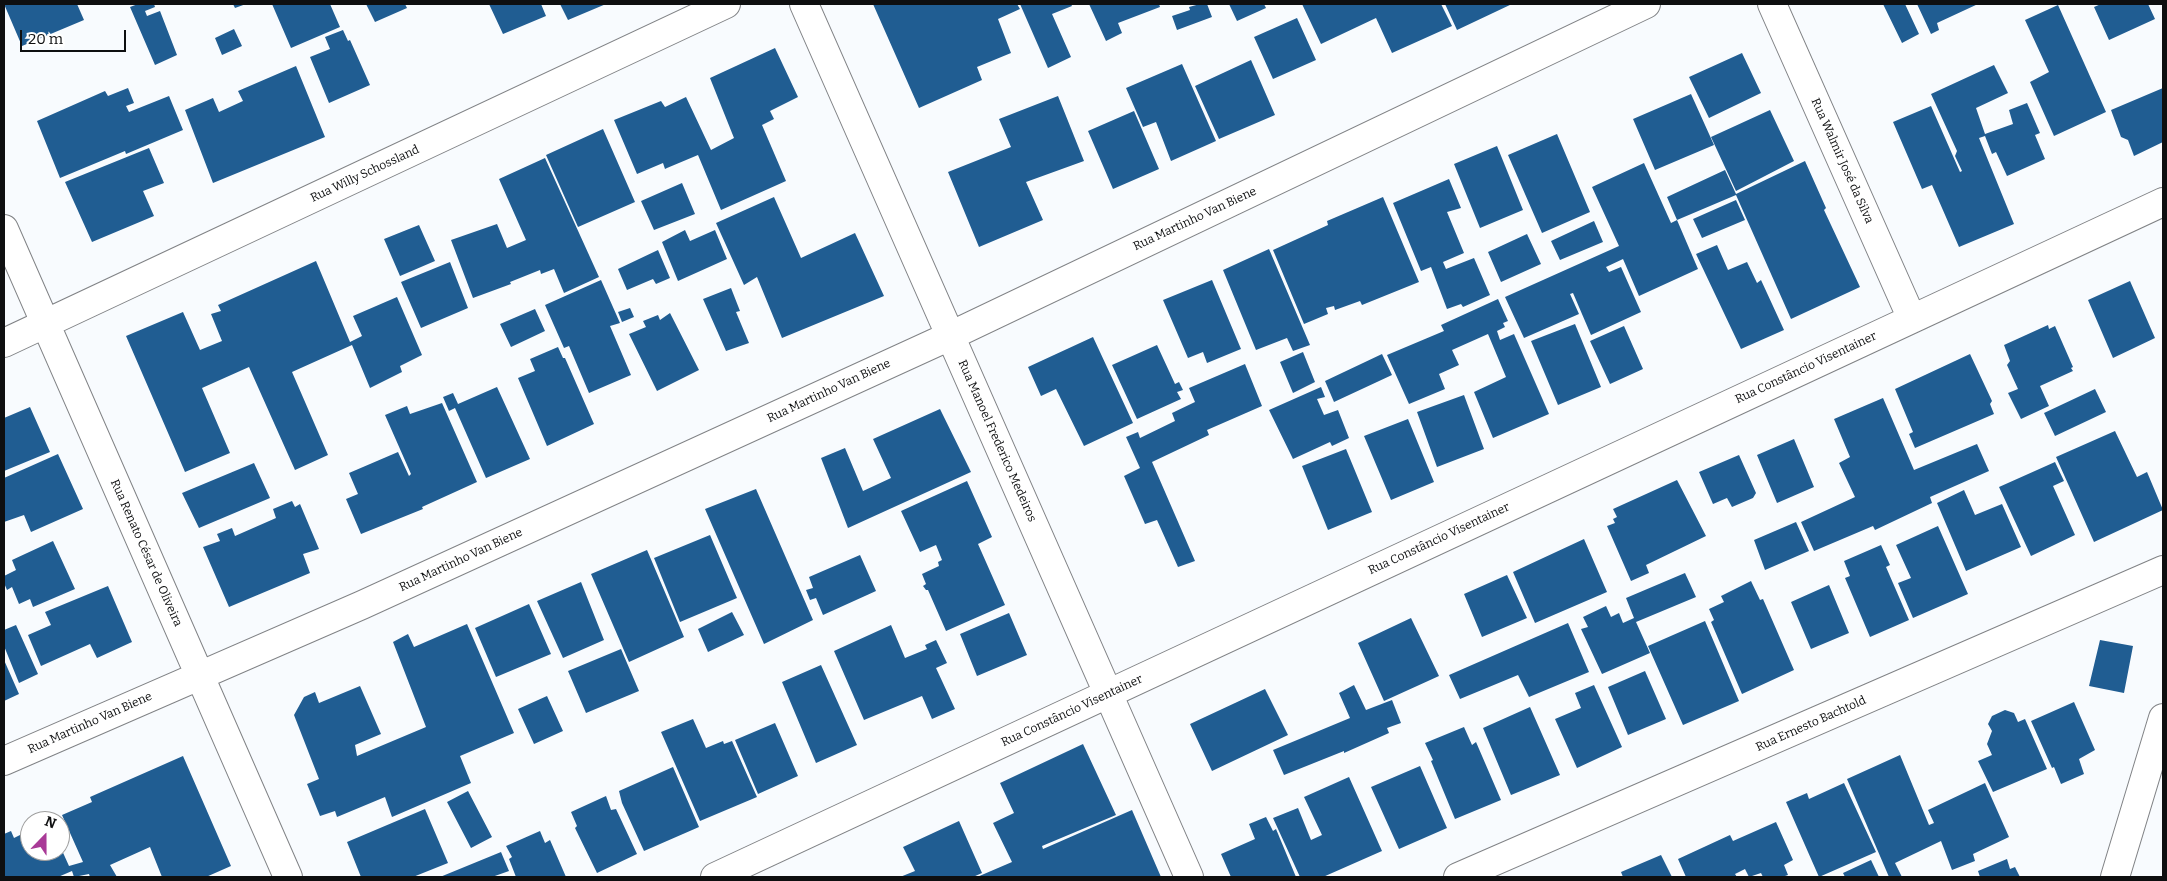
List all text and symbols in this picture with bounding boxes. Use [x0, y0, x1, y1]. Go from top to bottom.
scale bar [22, 20, 129, 52]
text: 20 m [28, 30, 63, 48]
street label: Rua Walmir José da Silva [1808, 96, 1876, 226]
street label: Rua Willy Schossland [308, 142, 422, 206]
street label: Rua Martinho Van Biene [1131, 184, 1259, 254]
street label: Rua Constâncio Visentainer [1733, 329, 1879, 407]
street label: Rua Martinho Van Biene [765, 356, 893, 426]
street label: Rua Manoel Frederico Medeiros [955, 358, 1039, 524]
street label: Rua Renato César de Oliveira [107, 477, 185, 629]
street label: Rua Constâncio Visentainer [1366, 500, 1512, 578]
street label: Rua Martinho Van Biene [397, 525, 525, 595]
street label: Rua Constâncio Visentainer [999, 672, 1145, 750]
street label: Rua Martinho Van Biene [26, 689, 154, 757]
street label: Rua Ernesto Bachtold [1754, 693, 1868, 755]
north arrow [20, 811, 70, 861]
text: N [42, 813, 59, 832]

